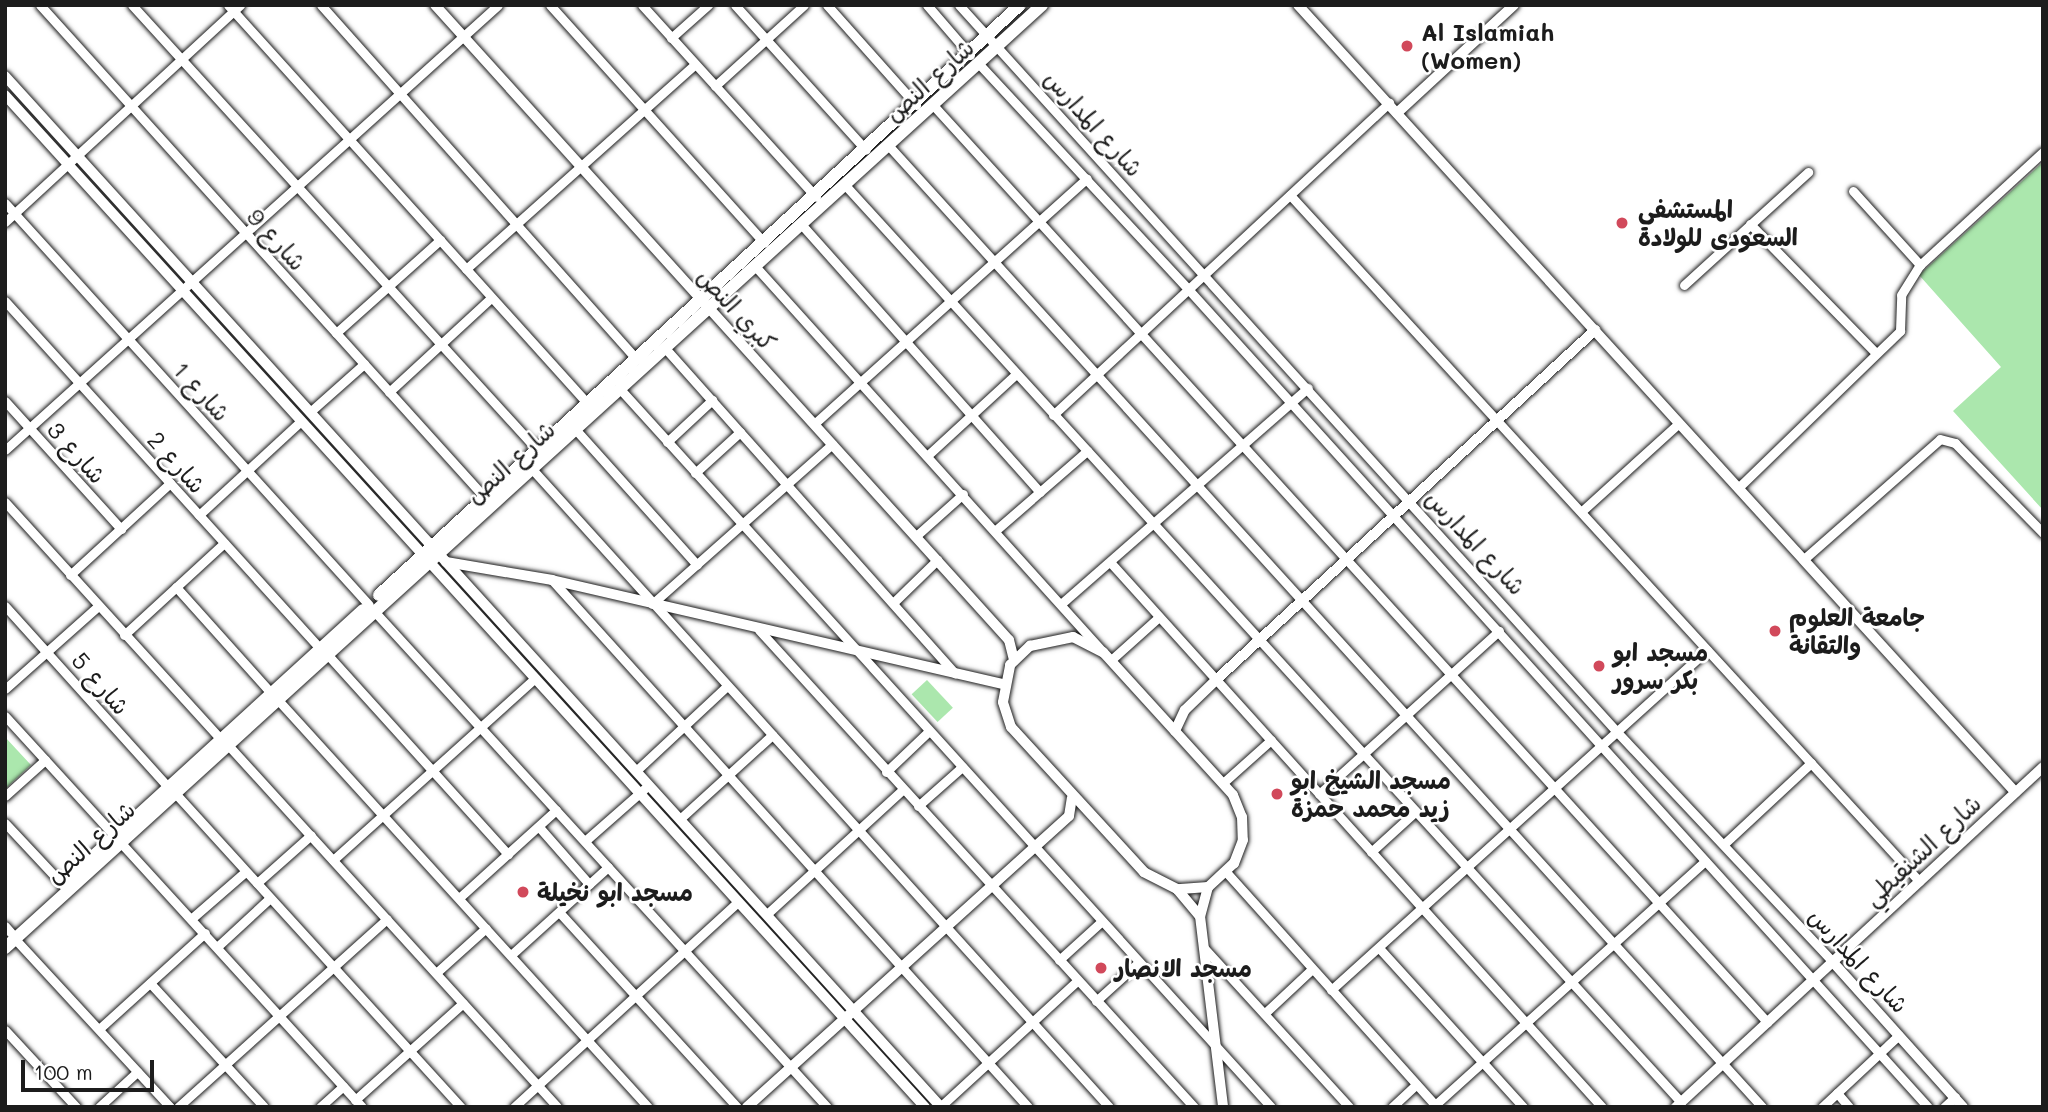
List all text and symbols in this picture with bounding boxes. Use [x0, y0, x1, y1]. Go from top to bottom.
place label: Al Islamiah (Women) [1421, 18, 1554, 74]
street label: شارع النص [879, 33, 979, 127]
marker: Al Islamiah (Women) [1399, 38, 1415, 54]
street label: شارع المدارس [1039, 64, 1149, 182]
place label: المستشفى السعودى للولادة [1638, 195, 1798, 251]
street label: شارع 9 [242, 202, 312, 276]
marker: المستشفى السعودى للولادة [1612, 213, 1632, 233]
street label: كبري النص [692, 262, 782, 356]
street label: شارع 1 [168, 355, 236, 427]
street label: شارع 3 [42, 415, 112, 489]
street label: شارع النص [460, 415, 560, 509]
street label: شارع 2 [142, 425, 212, 499]
street label: شارع المدارس [1420, 484, 1532, 600]
place label: جامعة العلوم والتقانة [1789, 603, 1925, 659]
marker: جامعة العلوم والتقانة [1767, 623, 1783, 639]
place label: مسجد ابو بكر سرور [1613, 638, 1708, 694]
street label: شارع 5 [66, 646, 136, 720]
marker: مسجد ابو بكر سرور [1591, 658, 1607, 674]
place label: مسجد الشيخ ابو زيد محمد حمزة [1291, 766, 1451, 822]
marker: مسجد الشيخ ابو زيد محمد حمزة [1269, 786, 1285, 802]
street label: شارع الشنقيطي [1857, 788, 1987, 912]
street label: شارع النص [40, 795, 140, 889]
place label: مسجد ابو نخيلة [537, 878, 693, 906]
marker: مسجد ابو نخيلة [515, 884, 531, 900]
street label: شارع المدارس [1803, 902, 1915, 1018]
place label: مسجد الانصار [1115, 954, 1252, 982]
marker: مسجد الانصار [1093, 960, 1109, 976]
scale bar [24, 1046, 158, 1090]
text: 100 m [34, 1058, 93, 1085]

